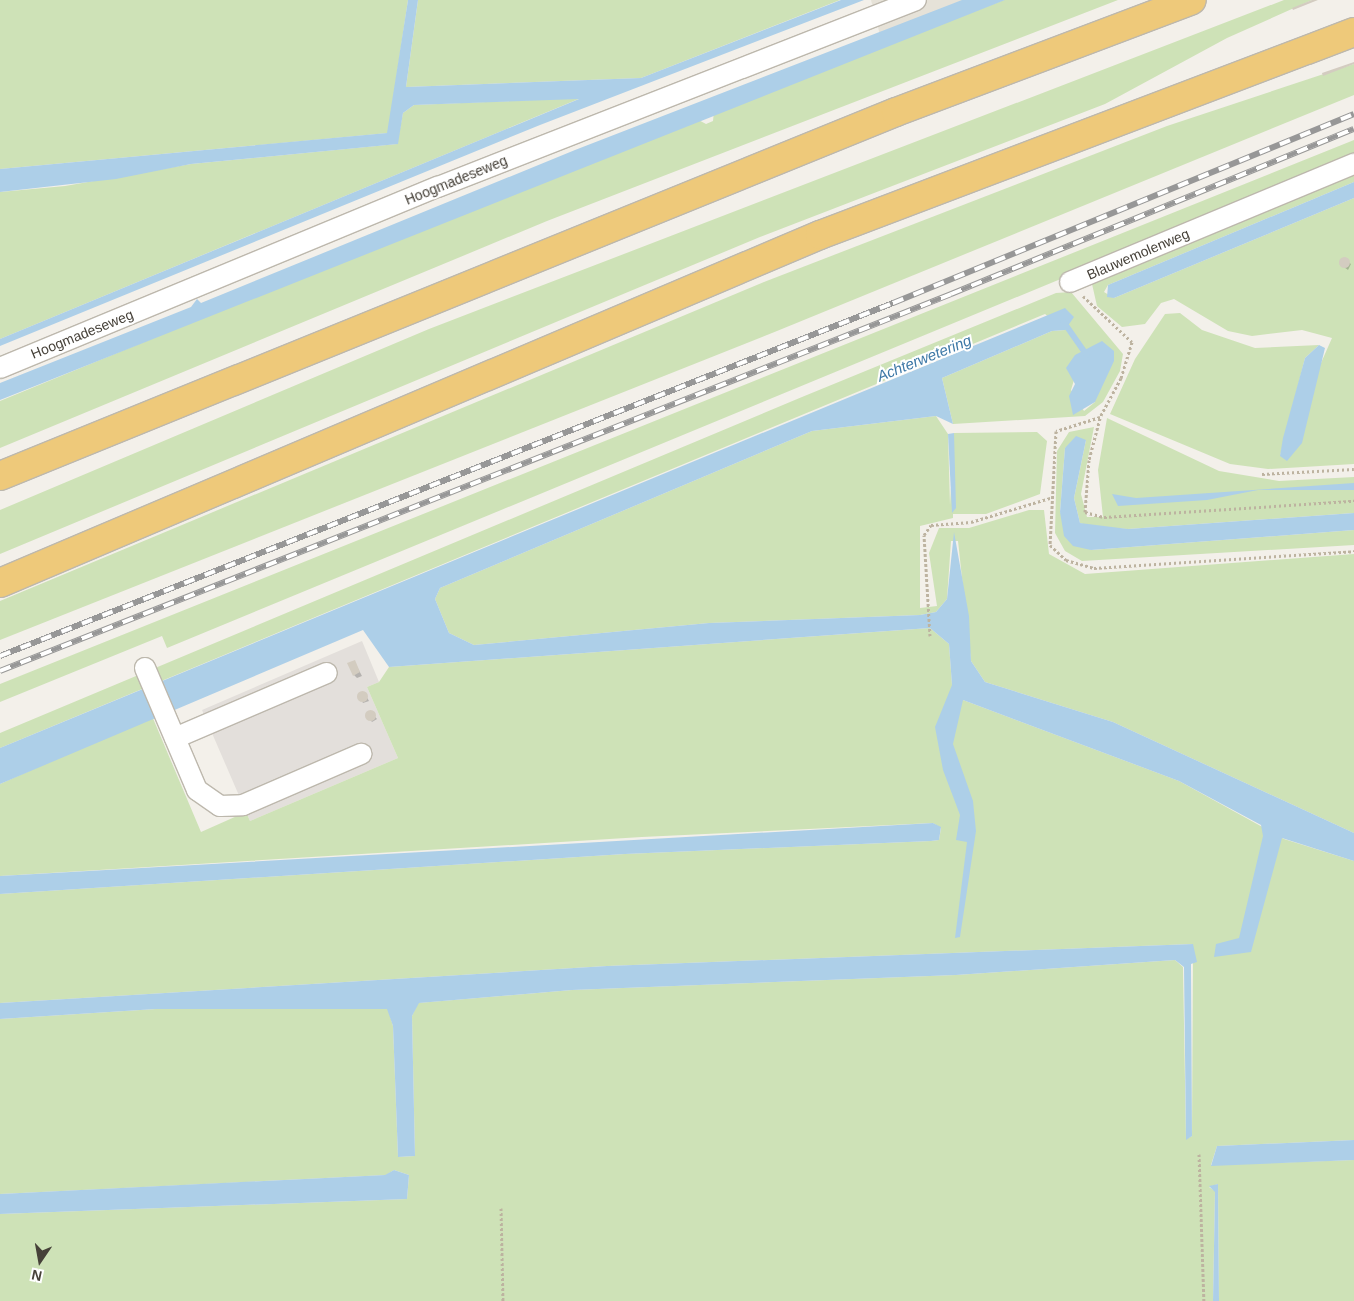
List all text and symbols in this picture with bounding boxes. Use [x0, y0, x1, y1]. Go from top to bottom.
street label: Hoogmadeseweg [402, 152, 510, 208]
street label: Blauwemolenweg [1084, 225, 1192, 283]
street label: Hoogmadeseweg [28, 306, 136, 362]
water label: Achterwetering [874, 331, 974, 385]
north arrow [15, 1236, 65, 1286]
text: N [30, 1267, 43, 1285]

